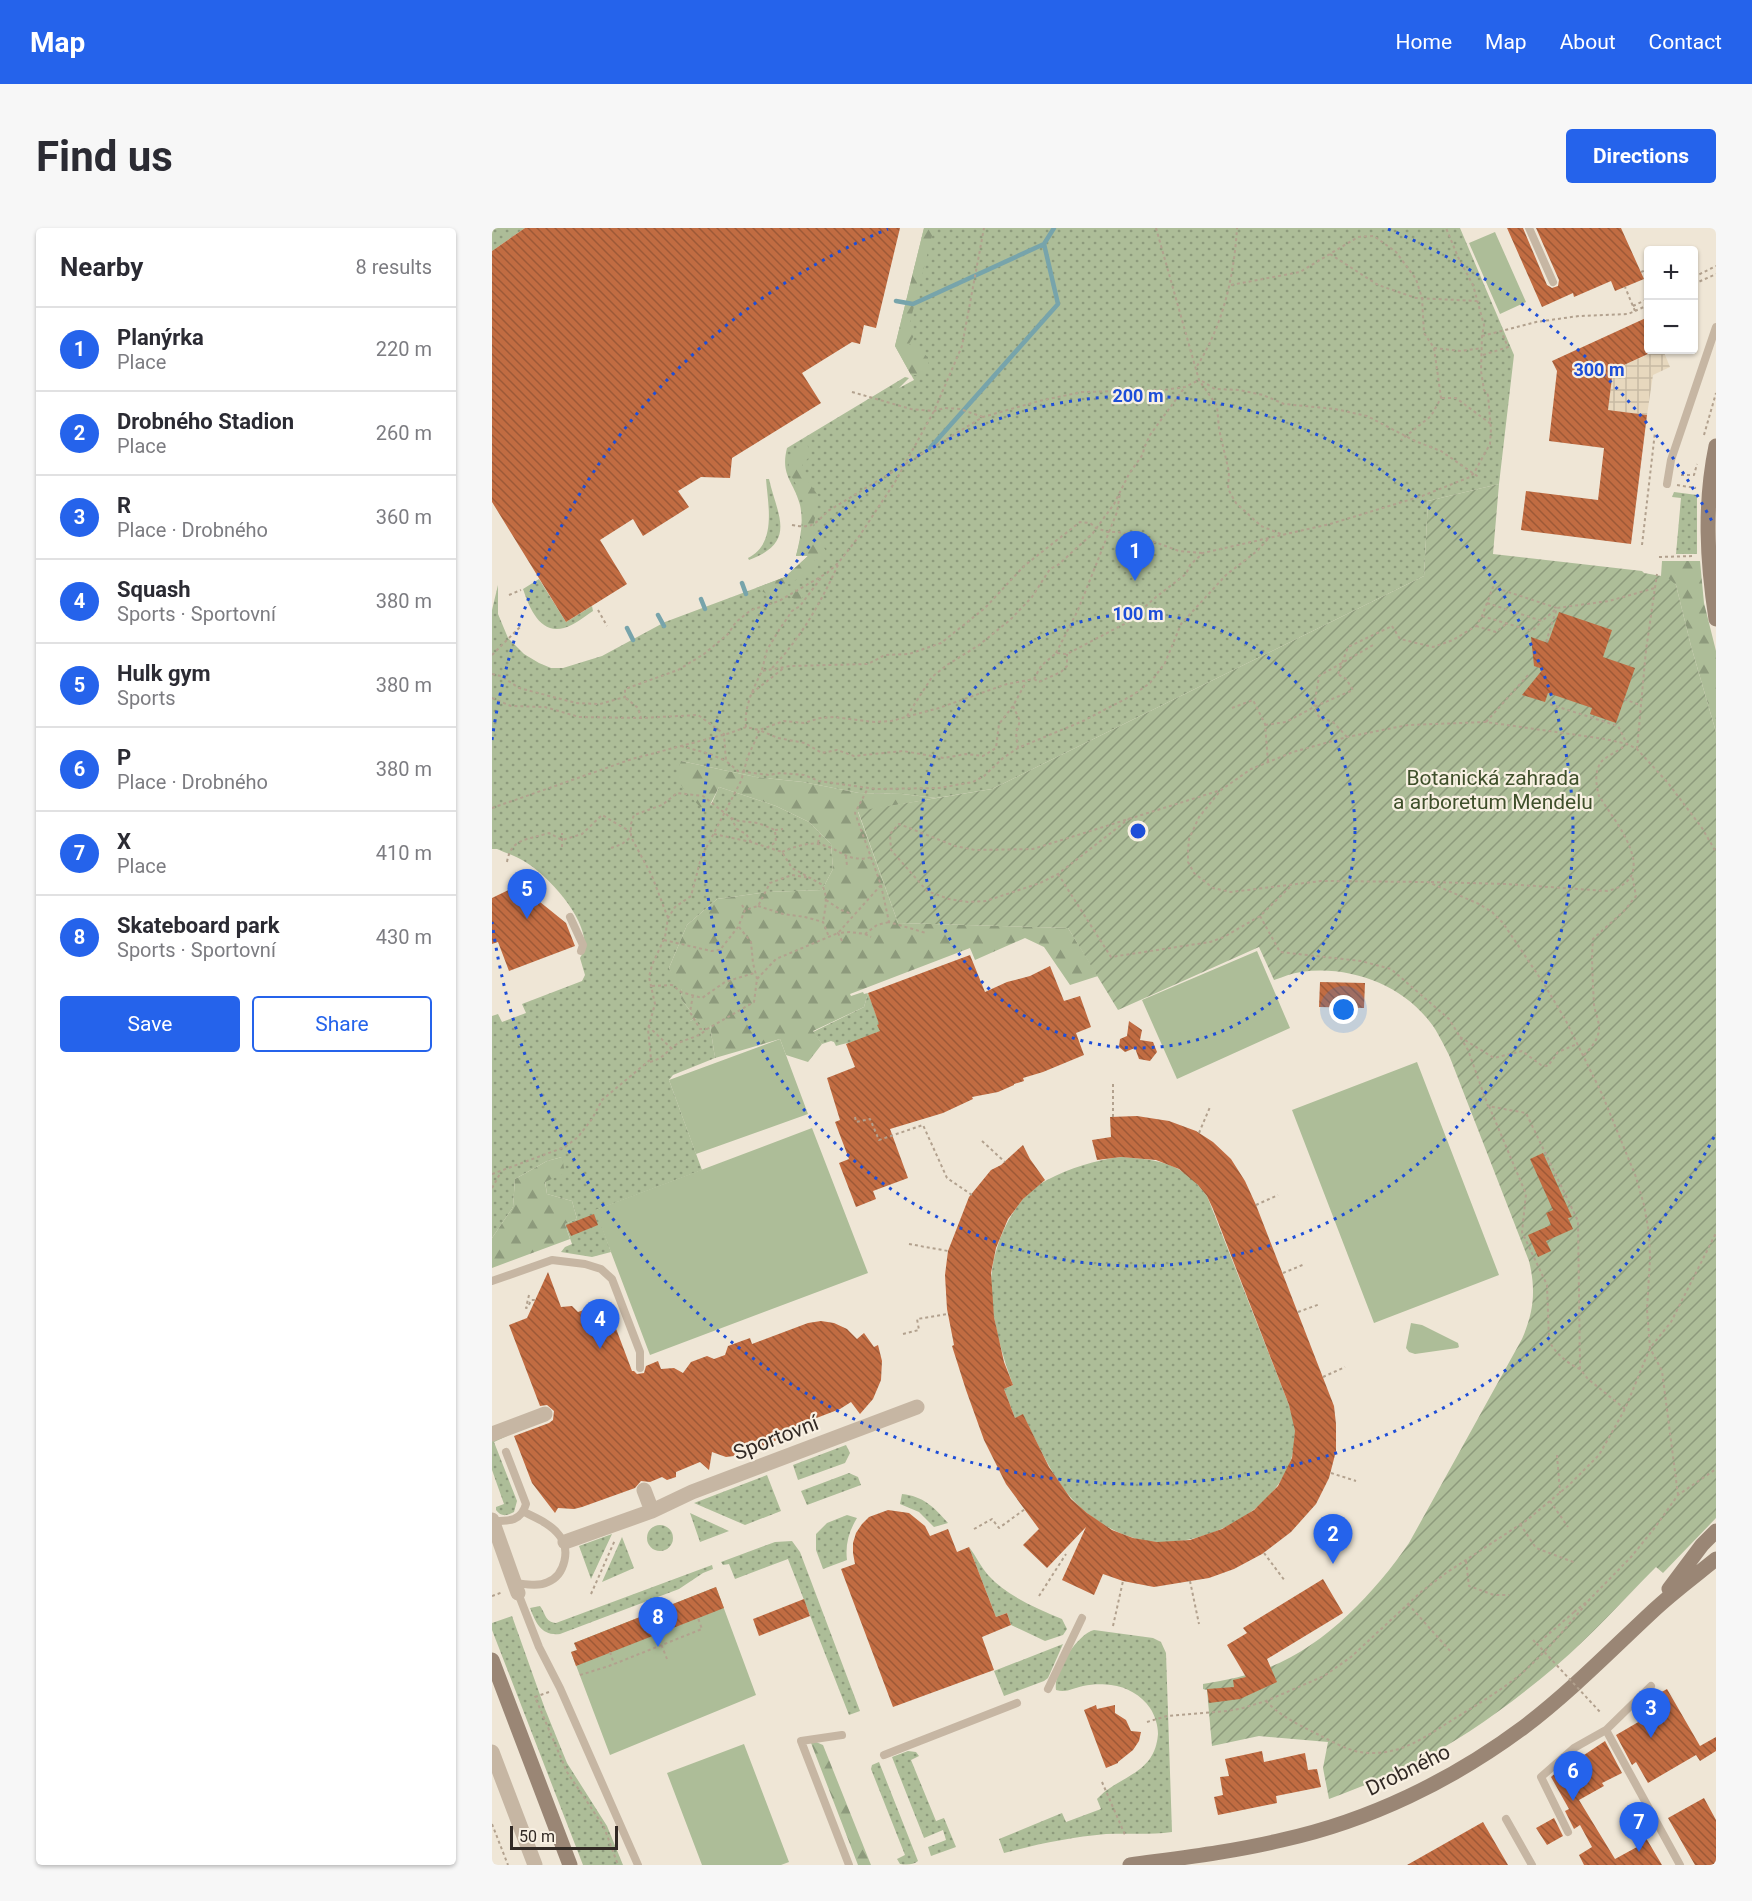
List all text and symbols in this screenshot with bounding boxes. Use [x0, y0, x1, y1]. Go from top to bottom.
text: Map [30, 26, 85, 59]
text: Home [1396, 30, 1452, 54]
text: Map [1485, 30, 1527, 54]
text: About [1560, 30, 1616, 54]
text: Contact [1649, 30, 1722, 54]
button: Directions [1566, 129, 1716, 183]
text: Find us [36, 132, 173, 181]
map controls [1644, 246, 1698, 354]
button: + [1644, 246, 1698, 300]
text: Nearby [60, 252, 143, 282]
text: 8 results [356, 255, 432, 279]
button: − [1644, 300, 1698, 354]
text: Planýrka [117, 325, 204, 350]
text: 1 [74, 337, 85, 361]
text: 220 m [376, 337, 432, 361]
text: Place [117, 350, 166, 374]
text: 300 m [1573, 359, 1625, 380]
text: 200 m [1112, 385, 1164, 406]
text: Drobného Stadion [117, 409, 294, 434]
text: 2 [74, 421, 85, 445]
text: 260 m [376, 421, 432, 445]
text: Place [117, 434, 166, 458]
text: R [117, 493, 131, 518]
text: 3 [74, 505, 85, 529]
text: 360 m [376, 505, 432, 529]
text: Place · Drobného [117, 518, 268, 542]
pin: 1 [1116, 532, 1154, 581]
text: Squash [117, 577, 191, 602]
text: 4 [74, 589, 85, 613]
text: 380 m [376, 589, 432, 613]
text: Sports · Sportovní [117, 602, 276, 626]
text: 100 m [1112, 603, 1164, 624]
text: Hulk gym [117, 661, 211, 686]
text: 5 [74, 673, 85, 697]
text: 380 m [376, 673, 432, 697]
text: Sports [117, 686, 176, 710]
text: P [117, 745, 131, 770]
text: 6 [74, 757, 85, 781]
text: 380 m [376, 757, 432, 781]
park label: Botanická zahrada a arboretum Mendelu [1393, 766, 1593, 814]
text: Place · Drobného [117, 770, 268, 794]
centre of rings [1128, 821, 1148, 841]
text: X [117, 829, 131, 854]
text: 7 [74, 841, 85, 865]
text: 410 m [376, 841, 432, 865]
text: Place [117, 854, 166, 878]
pin: 5 [507, 870, 546, 919]
text: Skateboard park [117, 913, 280, 938]
text: 8 [74, 925, 85, 949]
text: 430 m [376, 925, 432, 949]
text: Sports · Sportovní [117, 938, 276, 962]
your location [1329, 995, 1358, 1024]
button: Save [60, 996, 240, 1052]
button: Share [252, 996, 432, 1052]
pin: 4 [580, 1300, 620, 1349]
street label: Sportovní [730, 1411, 823, 1465]
pin: 2 [1314, 1514, 1352, 1564]
pin: 8 [638, 1598, 678, 1647]
pin: 3 [1632, 1688, 1670, 1738]
street label: Drobného [1362, 1739, 1454, 1801]
pin: 6 [1554, 1752, 1592, 1801]
pin: 7 [1620, 1802, 1658, 1852]
scale bar [510, 1823, 618, 1850]
text: 50 m [519, 1827, 555, 1846]

